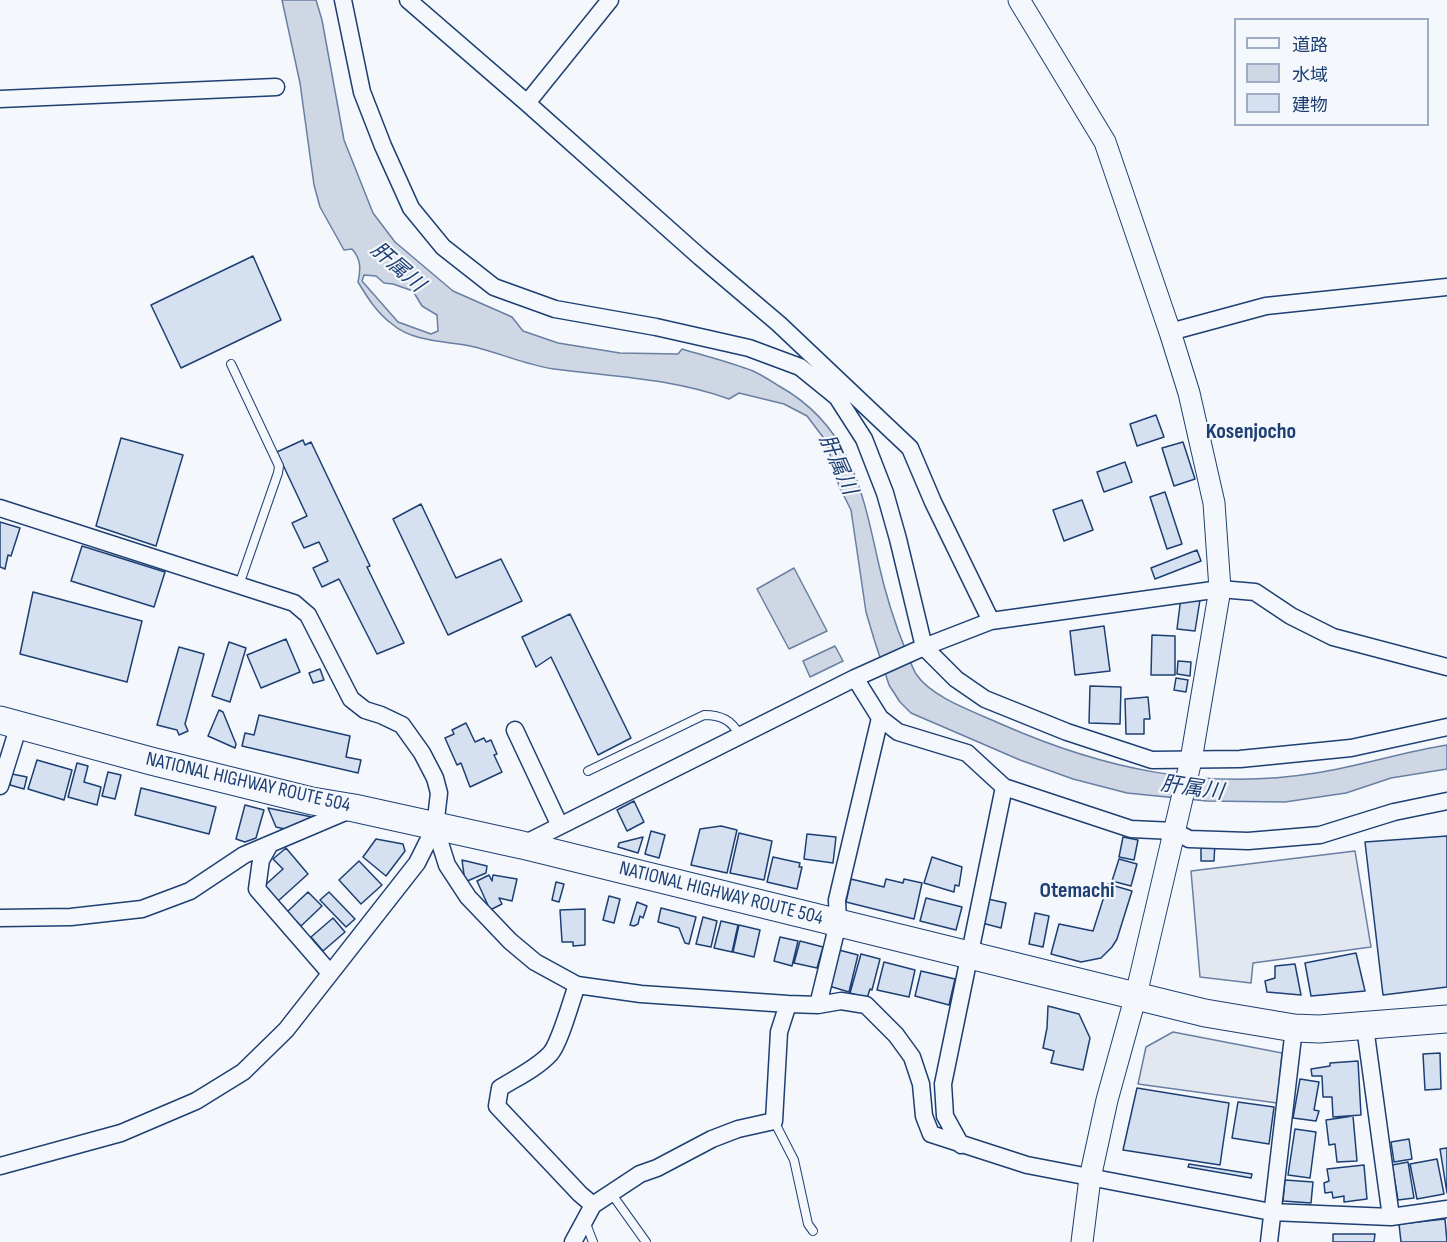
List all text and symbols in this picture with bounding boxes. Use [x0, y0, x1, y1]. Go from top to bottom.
legend [1234, 18, 1429, 126]
text: 道路 [1292, 35, 1328, 56]
text: 水域 [1292, 65, 1328, 86]
text: 建物 [1292, 95, 1328, 116]
water label: 肝属川 [365, 238, 429, 298]
district label: Kosenjocho [1206, 419, 1296, 445]
water label: 肝属川 [813, 431, 861, 499]
street label: NATIONAL HIGHWAY ROUTE 504 [143, 748, 353, 818]
water label: 肝属川 [1159, 772, 1225, 806]
street label: NATIONAL HIGHWAY ROUTE 504 [617, 857, 825, 931]
district label: Otemachi [1039, 878, 1115, 904]

